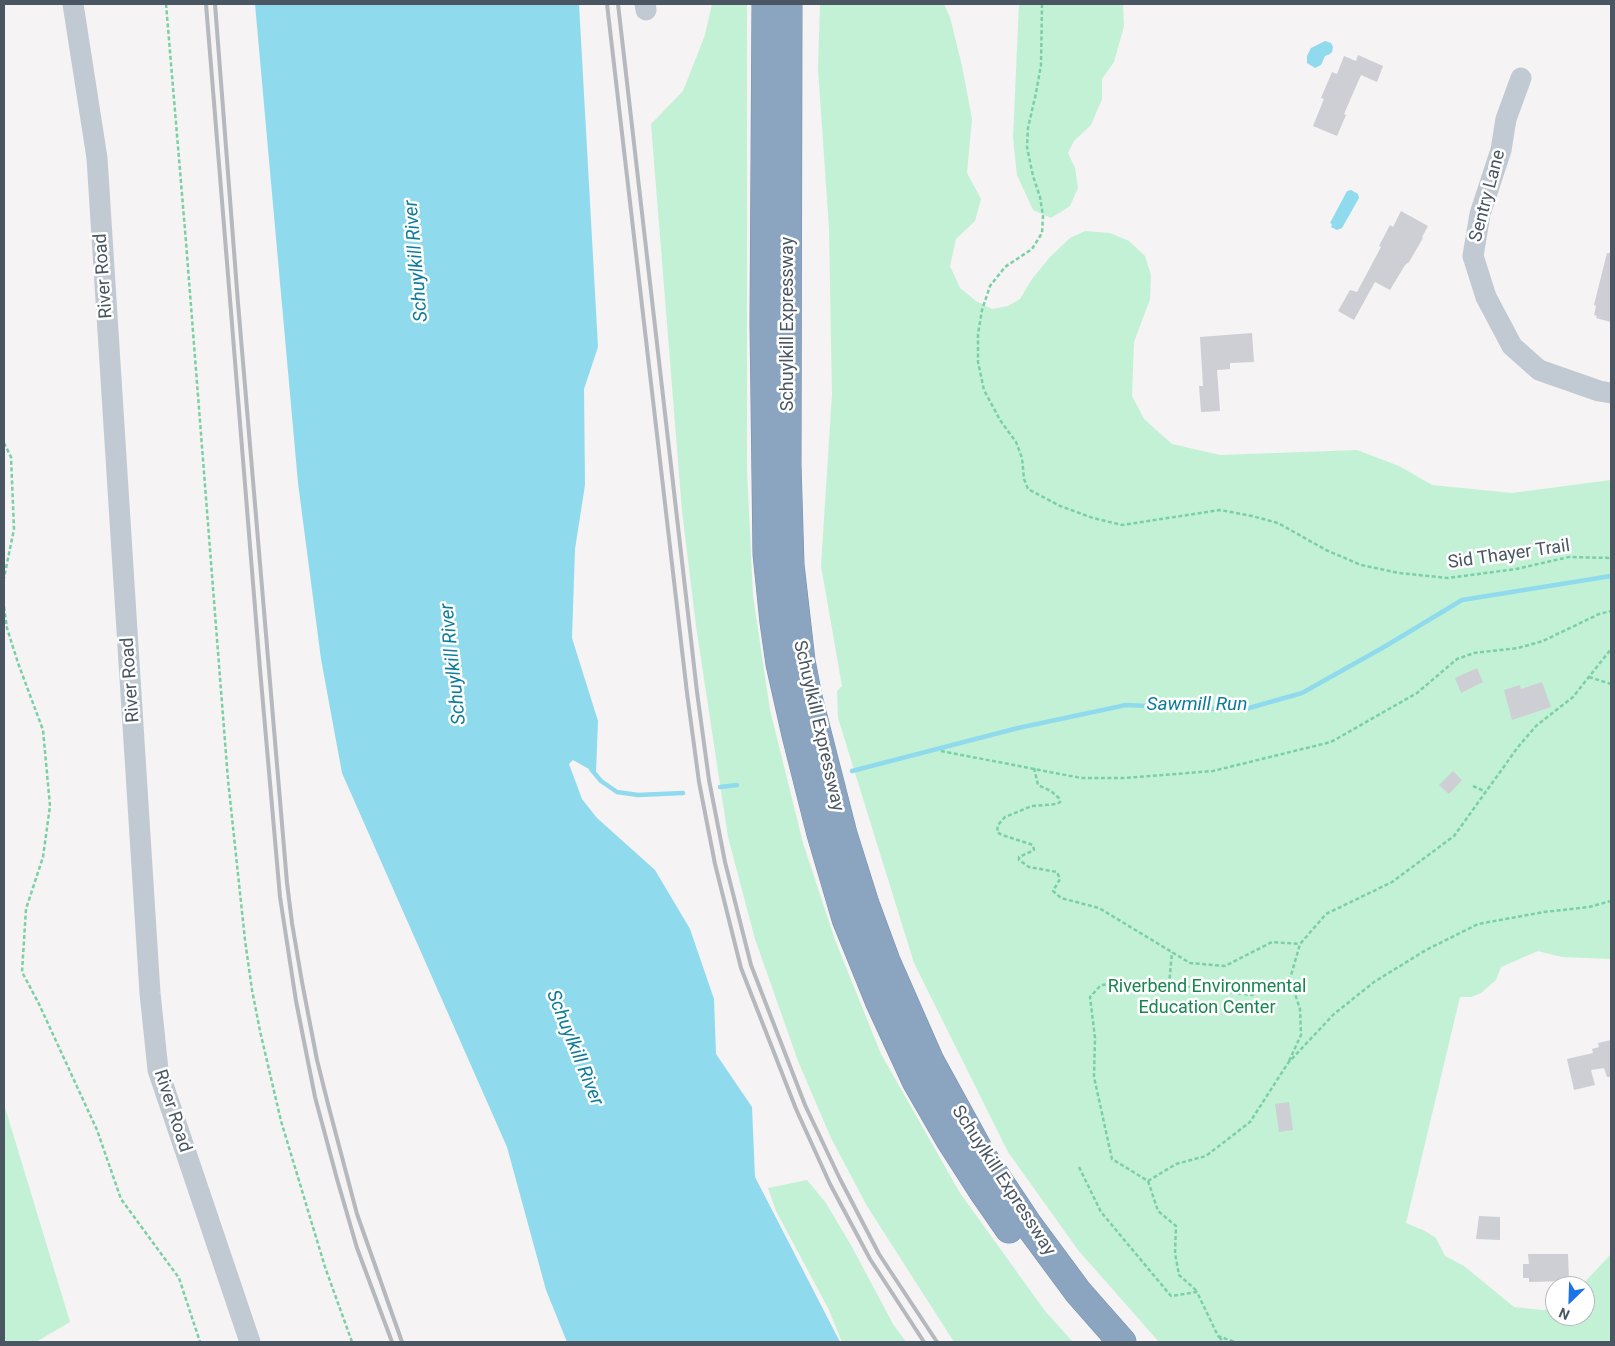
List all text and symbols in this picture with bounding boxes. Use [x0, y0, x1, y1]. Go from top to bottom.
street label: Sentry Lane [1465, 148, 1511, 244]
water label: Schuylkill River [400, 199, 434, 323]
street label: River Road [90, 233, 118, 319]
street label: Schuylkill Expressway [777, 237, 799, 411]
street label: Sid Thayer Trail [1447, 536, 1571, 574]
water label: Schuylkill River [436, 602, 472, 726]
street label: River Road [117, 637, 145, 723]
street label: Schuylkill Expressway [788, 639, 848, 813]
water label: Sawmill Run [1147, 694, 1247, 716]
park label: Riverbend Environmental Education Center [1108, 976, 1306, 1019]
water label: Schuylkill River [541, 987, 607, 1109]
street label: River Road [149, 1067, 195, 1155]
street label: Schuylkill Expressway [946, 1102, 1060, 1260]
north arrow [1545, 1276, 1595, 1326]
text: N [1557, 1304, 1572, 1323]

